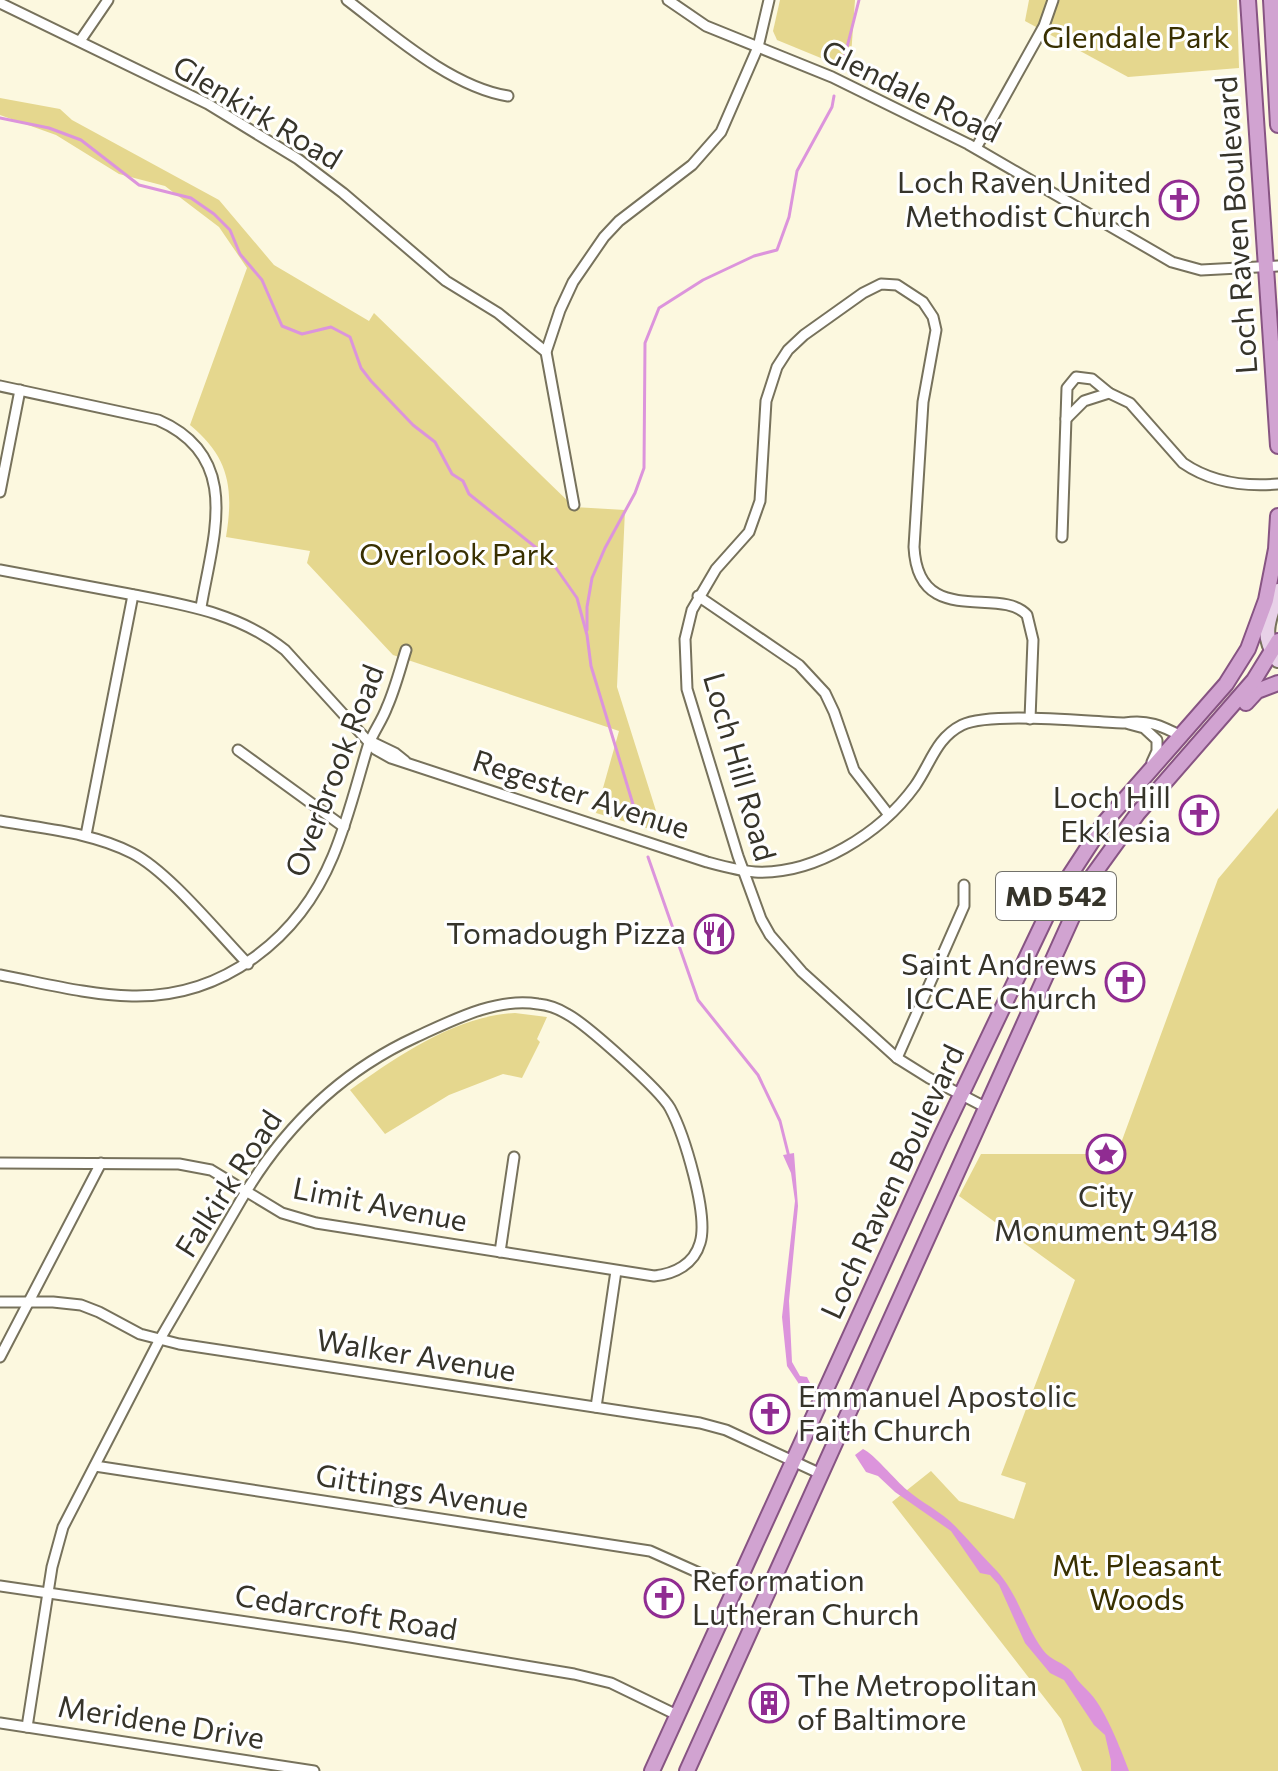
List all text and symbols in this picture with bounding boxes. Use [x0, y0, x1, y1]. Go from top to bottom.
park label: Glendale Park [1042, 17, 1230, 54]
street label: Glendale Road [816, 30, 1008, 149]
street label: Glenkirk Road [167, 46, 350, 176]
street label: Loch Raven Boulevard [1206, 75, 1263, 375]
place label: Loch Raven United Methodist Church [897, 162, 1151, 233]
church icon: Loch Raven United Methodist Church [1158, 179, 1200, 221]
park label: Overlook Park [359, 534, 555, 571]
street label: Overbrook Road [275, 659, 390, 881]
street label: Loch Hill Road [697, 668, 786, 865]
street label: Regester Avenue [469, 740, 695, 845]
place label: Loch Hill Ekklesia [1053, 777, 1171, 848]
church icon: Loch Hill Ekklesia [1178, 794, 1220, 836]
road number: MD 542 [996, 872, 1116, 920]
place label: Tomadough Pizza [446, 913, 686, 950]
restaurant icon: Tomadough Pizza [693, 913, 735, 955]
place label: Saint Andrews ICCAE Church [901, 944, 1097, 1015]
church icon: Saint Andrews ICCAE Church [1104, 961, 1146, 1003]
street label: Loch Raven Boulevard [811, 1038, 971, 1324]
street label: Falkirk Road [166, 1102, 288, 1263]
place icon: City Monument 9418 [1085, 1133, 1127, 1175]
street label: Limit Avenue [290, 1168, 471, 1238]
place label: City Monument 9418 [994, 1176, 1218, 1247]
street label: Walker Avenue [314, 1319, 519, 1388]
place label: Emmanuel Apostolic Faith Church [798, 1376, 1077, 1447]
church icon: Emmanuel Apostolic Faith Church [749, 1393, 791, 1435]
street label: Gittings Avenue [313, 1454, 531, 1525]
park label: Mt. Pleasant Woods [1052, 1545, 1222, 1616]
place label: Reformation Lutheran Church [692, 1560, 920, 1631]
street label: Cedarcroft Road [232, 1575, 460, 1646]
church icon: Reformation Lutheran Church [643, 1577, 685, 1619]
place label: The Metropolitan of Baltimore [797, 1665, 1037, 1736]
building icon: The Metropolitan of Baltimore [748, 1682, 790, 1724]
street label: Meridene Drive [55, 1686, 267, 1755]

